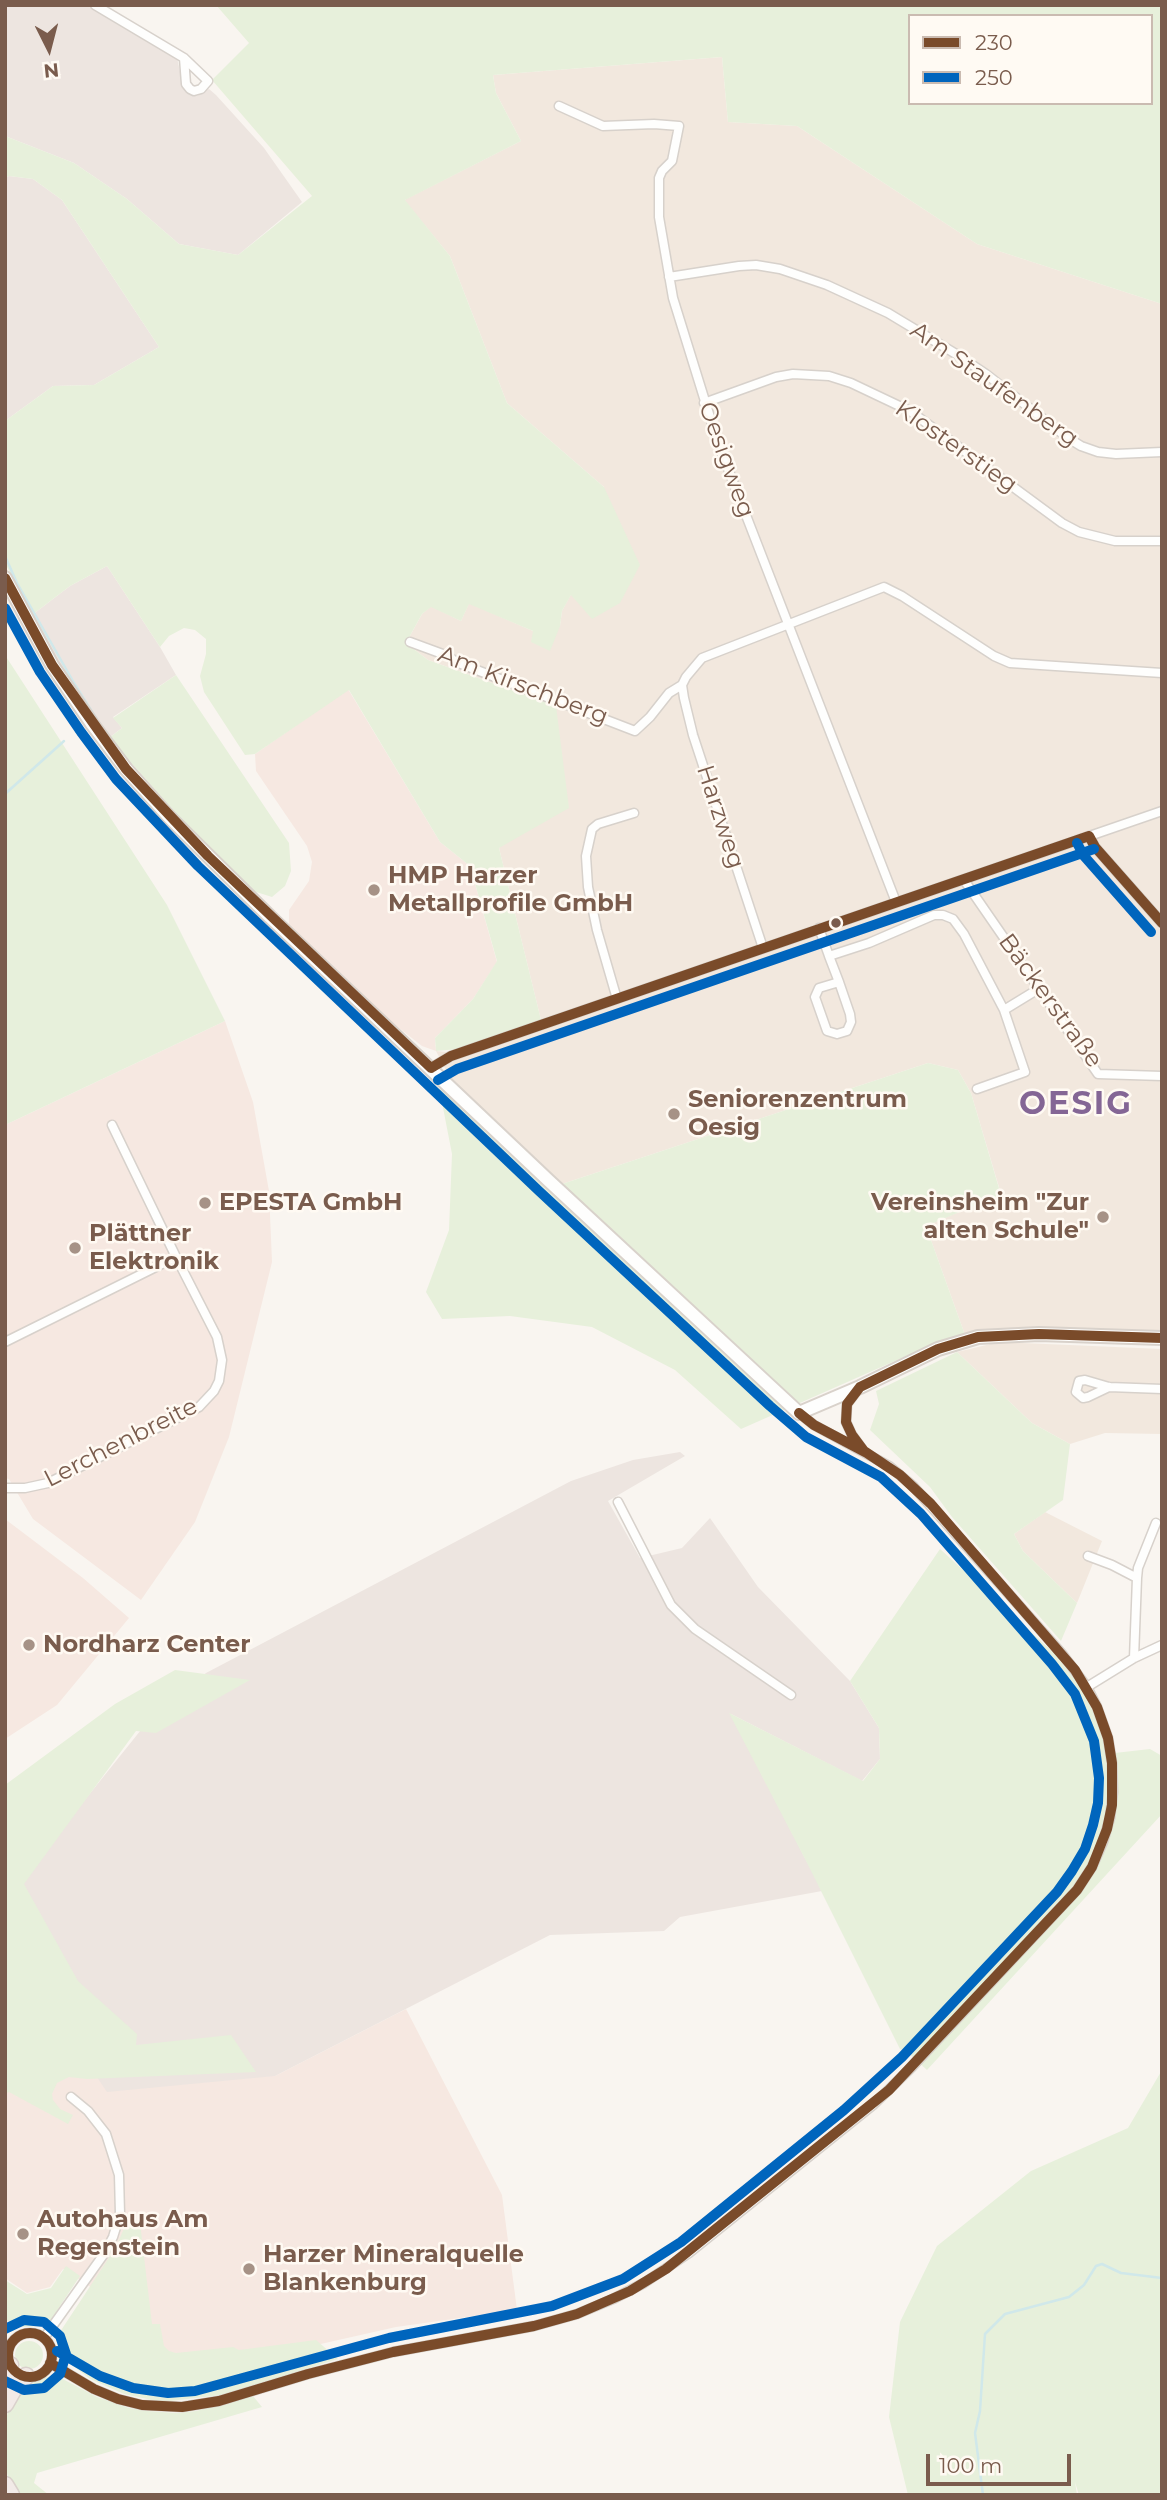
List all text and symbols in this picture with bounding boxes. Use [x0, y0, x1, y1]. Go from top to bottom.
north arrow [14, 14, 84, 84]
legend [908, 14, 1153, 105]
text: 230 [975, 30, 1013, 55]
text: N [42, 58, 60, 83]
text: 250 [975, 65, 1013, 90]
street label: Am Staufenberg [904, 316, 1084, 454]
street label: Klosterstieg [889, 394, 1023, 500]
street label: Oesigweg [692, 398, 760, 522]
street label: Am Kirschberg [434, 640, 612, 732]
street label: Harzweg [690, 762, 750, 872]
place label: HMP Harzer Metallprofile GmbH [388, 862, 633, 918]
marker: HMP Harzer Metallprofile GmbH [366, 882, 382, 898]
unlabelled marker [829, 916, 843, 930]
street label: Bäckerstraße [992, 929, 1108, 1073]
place label: Seniorenzentrum Oesig [688, 1086, 907, 1142]
district label: OESIG [1020, 1086, 1132, 1124]
marker: Seniorenzentrum Oesig [666, 1106, 682, 1122]
place label: EPESTA GmbH [219, 1189, 402, 1217]
place label: Vereinsheim "Zur alten Schule" [871, 1189, 1089, 1245]
marker: EPESTA GmbH [197, 1195, 213, 1211]
marker: Vereinsheim "Zur alten Schule" [1095, 1209, 1111, 1225]
place label: Plättner Elektronik [89, 1220, 219, 1276]
marker: Plättner Elektronik [67, 1240, 83, 1256]
street label: Lerchenbreite [40, 1392, 202, 1494]
place label: Nordharz Center [43, 1631, 251, 1659]
marker: Nordharz Center [21, 1637, 37, 1653]
place label: Autohaus Am Regenstein [37, 2206, 208, 2262]
marker: Autohaus Am Regenstein [15, 2226, 31, 2242]
place label: Harzer Mineralquelle Blankenburg [263, 2241, 524, 2297]
marker: Harzer Mineralquelle Blankenburg [241, 2261, 257, 2277]
scale bar [929, 2440, 1074, 2484]
text: 100 m [939, 2453, 1002, 2478]

